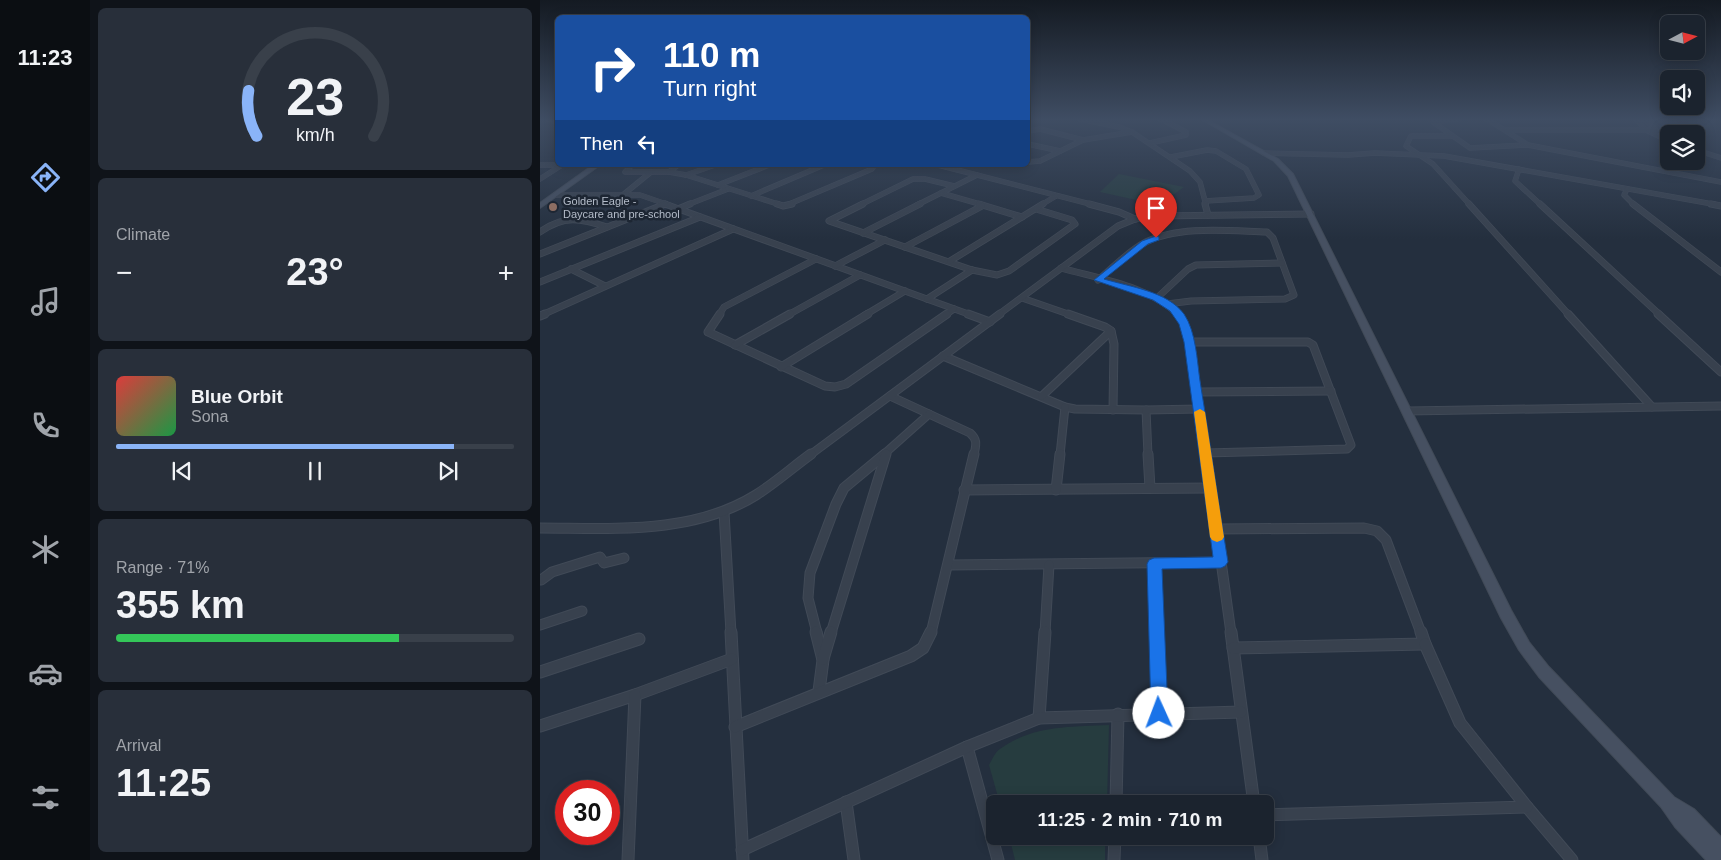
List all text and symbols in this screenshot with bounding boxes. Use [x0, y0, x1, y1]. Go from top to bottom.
north arrow [1660, 15, 1705, 60]
map controls [1660, 15, 1705, 170]
icon: right [580, 35, 645, 100]
text: 110 m [663, 35, 760, 74]
text: 11:23 [17, 45, 73, 70]
text: 23 [286, 68, 344, 126]
button: sound [1660, 70, 1705, 115]
text: Turn right [663, 76, 756, 101]
text: km/h [296, 125, 334, 145]
button: layers [1660, 125, 1705, 170]
icon: left [633, 130, 661, 158]
text: Then [580, 133, 623, 154]
icon: directions [28, 160, 63, 195]
pin [1135, 187, 1177, 238]
icon: arrive [1142, 194, 1170, 222]
place label: Golden Eagle - Daycare and pre-school [563, 195, 680, 220]
marker: Golden Eagle - Daycare and pre-school [547, 201, 559, 213]
text: Climate [116, 226, 170, 243]
text: 23° [286, 251, 344, 293]
text: − [116, 257, 132, 288]
text: + [498, 257, 514, 288]
icon: music [28, 284, 63, 319]
text: Blue Orbit [191, 386, 283, 407]
icon: phone [28, 408, 63, 443]
text: Sona [191, 408, 228, 425]
icon: previous [168, 457, 196, 485]
icon: pause [301, 457, 329, 485]
icon: next [434, 457, 462, 485]
icon: climate [28, 532, 63, 567]
text: Range · 71% [116, 559, 209, 576]
text: 355 km [116, 584, 245, 626]
icon: car [28, 656, 63, 691]
position arrow [1132, 686, 1184, 738]
text: Arrival [116, 737, 161, 754]
text: 11:25 [116, 762, 211, 804]
icon: filters [28, 780, 63, 815]
speed limit sign: 30 [555, 780, 620, 845]
text: 11:25 · 2 min · 710 m [1038, 809, 1222, 830]

